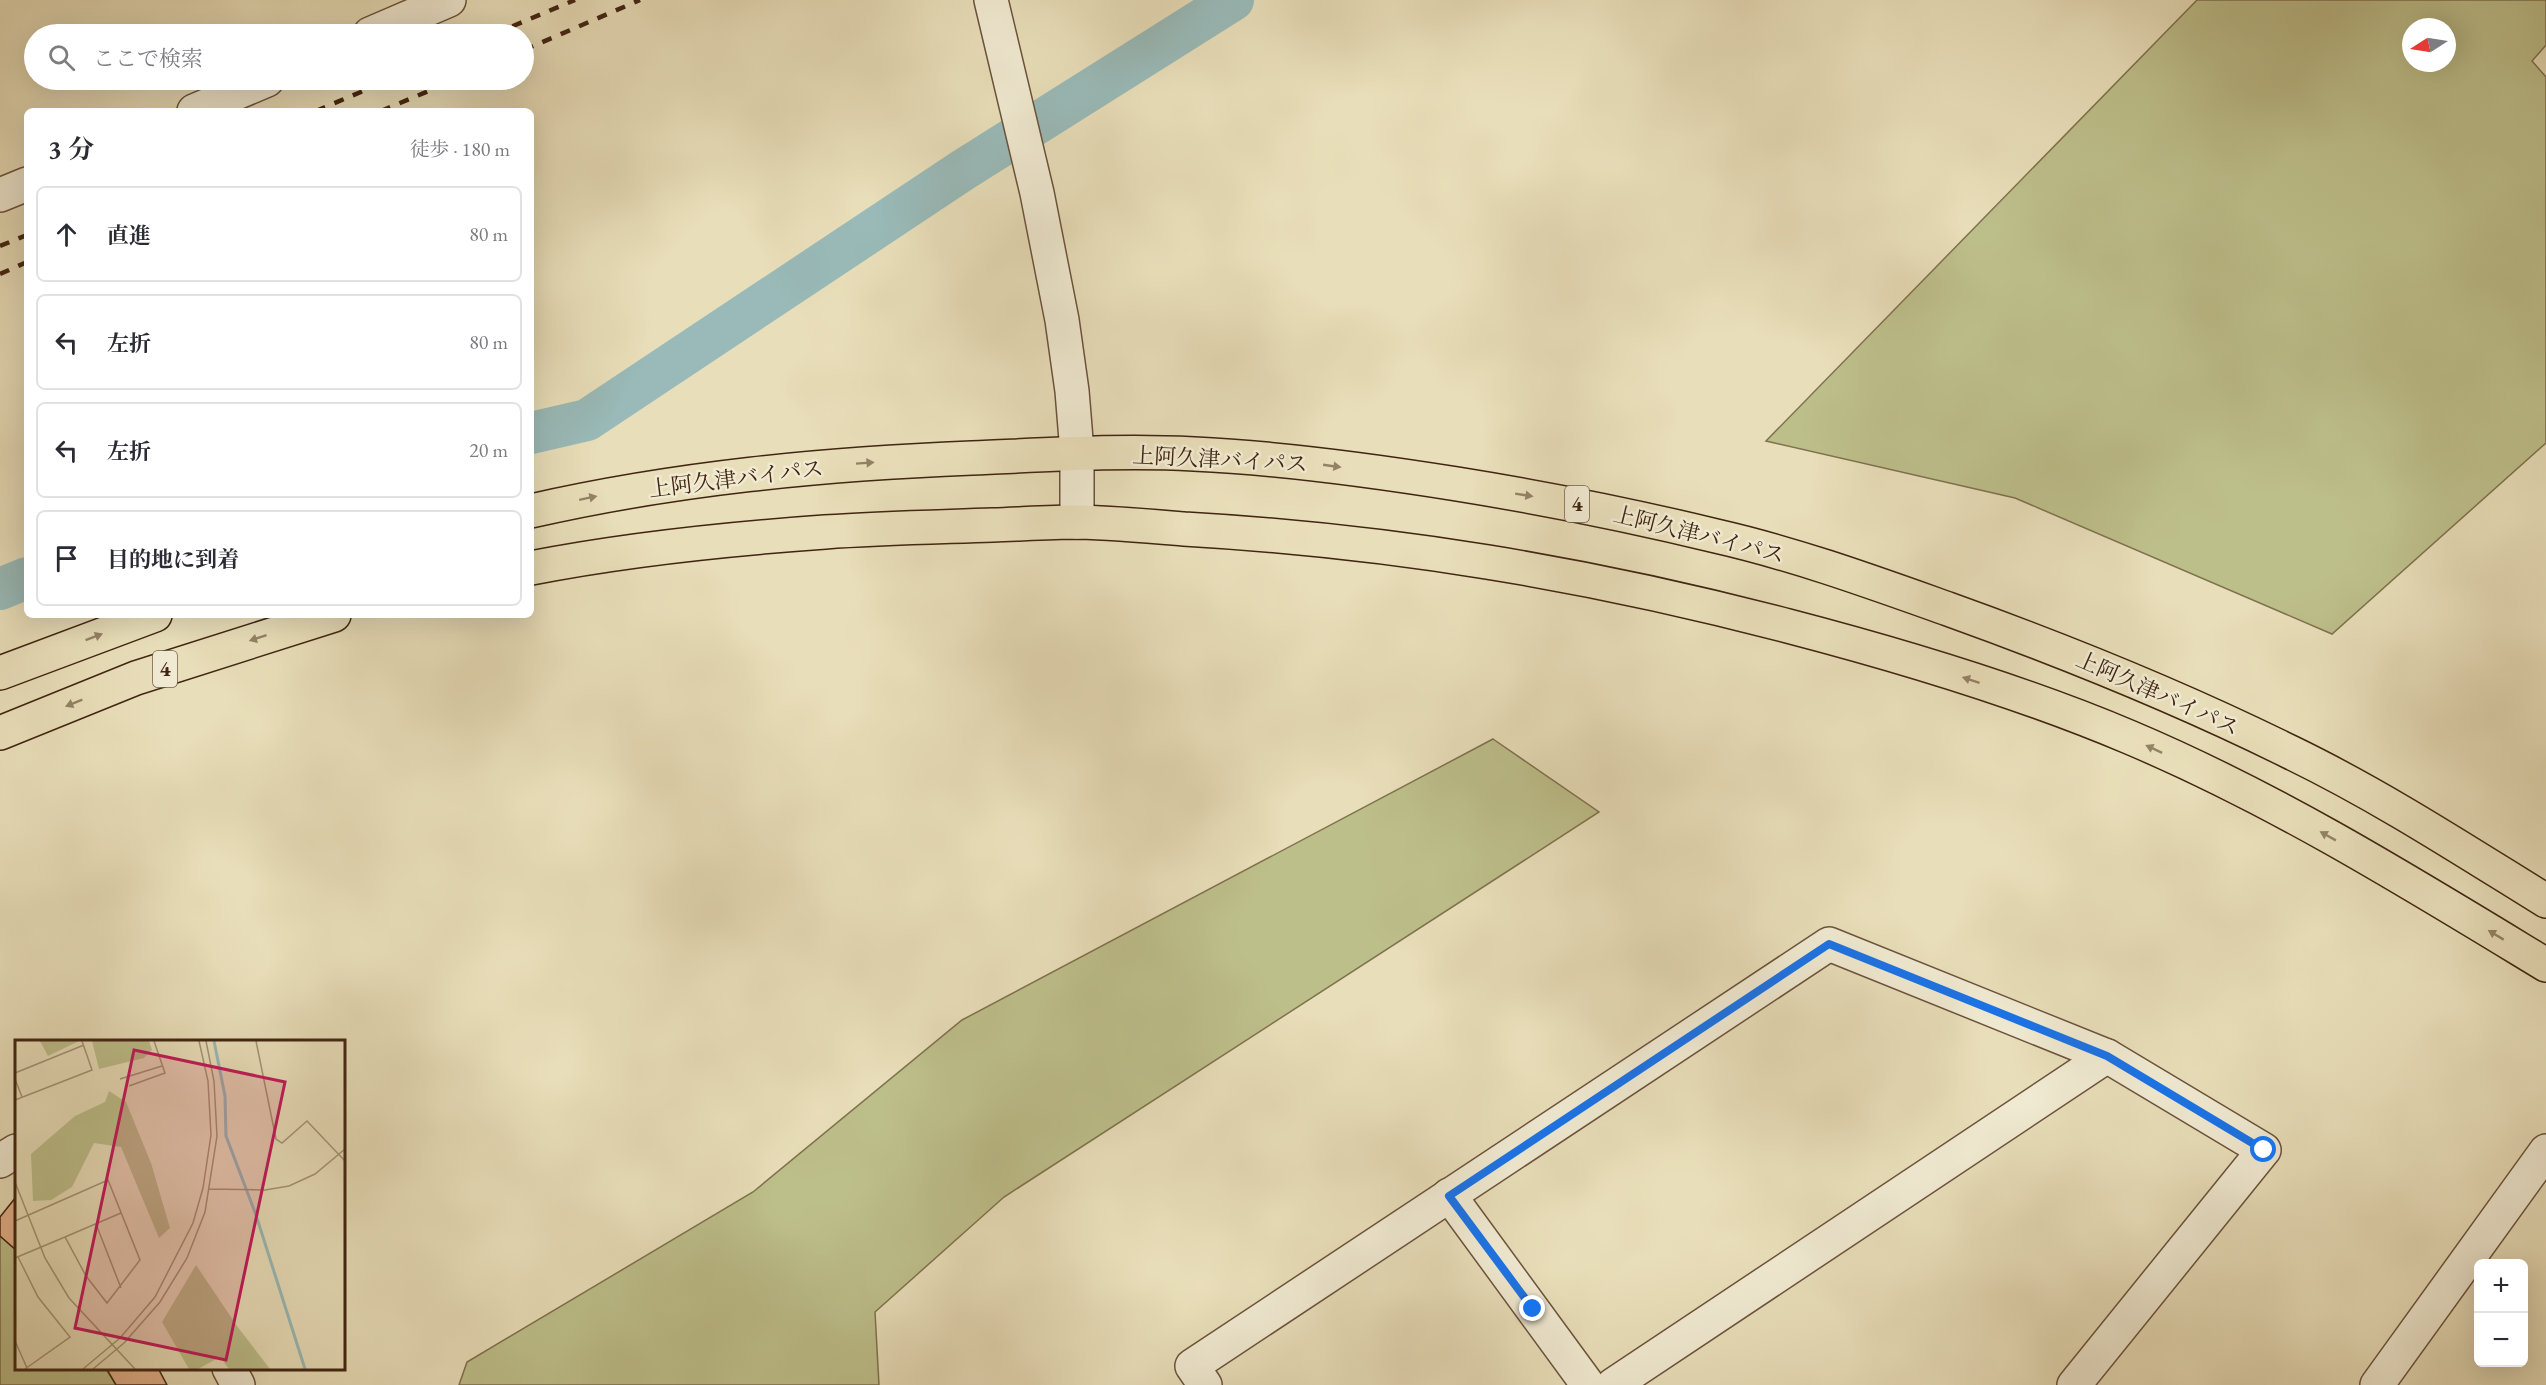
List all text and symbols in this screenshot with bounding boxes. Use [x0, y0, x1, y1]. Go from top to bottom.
north arrow [2402, 18, 2456, 72]
search box [24, 24, 534, 90]
icon: search [45, 41, 78, 74]
text: ここで検索 [93, 44, 203, 73]
text: 3 分 [48, 132, 94, 166]
text: 徒歩 · 180 m [410, 136, 510, 162]
icon: ahead [50, 218, 83, 251]
text: 直進 [107, 221, 151, 250]
text: 80 m [469, 221, 508, 247]
icon: left [50, 326, 83, 359]
text: 左折 [107, 329, 151, 358]
text: 80 m [469, 329, 508, 355]
icon: left [50, 434, 83, 467]
text: 左折 [107, 437, 151, 466]
text: 20 m [469, 437, 508, 463]
street label: 上阿久津バイパス [1132, 440, 1308, 479]
street label: 上阿久津バイパス [647, 453, 825, 504]
one-way arrow [855, 458, 874, 467]
one-way arrow [1322, 462, 1341, 471]
road number: 4 [1565, 486, 1589, 522]
one-way arrow [1515, 491, 1534, 500]
one-way arrow [579, 493, 597, 503]
street label: 上阿久津バイパス [1610, 499, 1788, 570]
icon: arrive [50, 542, 83, 575]
text: 目的地に到着 [107, 545, 239, 574]
one-way arrow [85, 631, 103, 641]
one-way arrow [249, 634, 267, 643]
street label: 上阿久津バイパス [2072, 645, 2244, 742]
road number: 4 [153, 651, 177, 687]
one-way arrow [1962, 675, 1980, 685]
one-way arrow [65, 699, 83, 708]
one-way arrow [2145, 743, 2163, 753]
one-way arrow [2320, 831, 2337, 841]
one-way arrow [2488, 929, 2504, 940]
inset map [15, 1040, 345, 1370]
route start [2250, 1136, 2276, 1162]
map controls [2474, 1259, 2528, 1367]
button: + [2474, 1259, 2528, 1313]
route end [1519, 1295, 1545, 1321]
button: − [2474, 1313, 2528, 1367]

